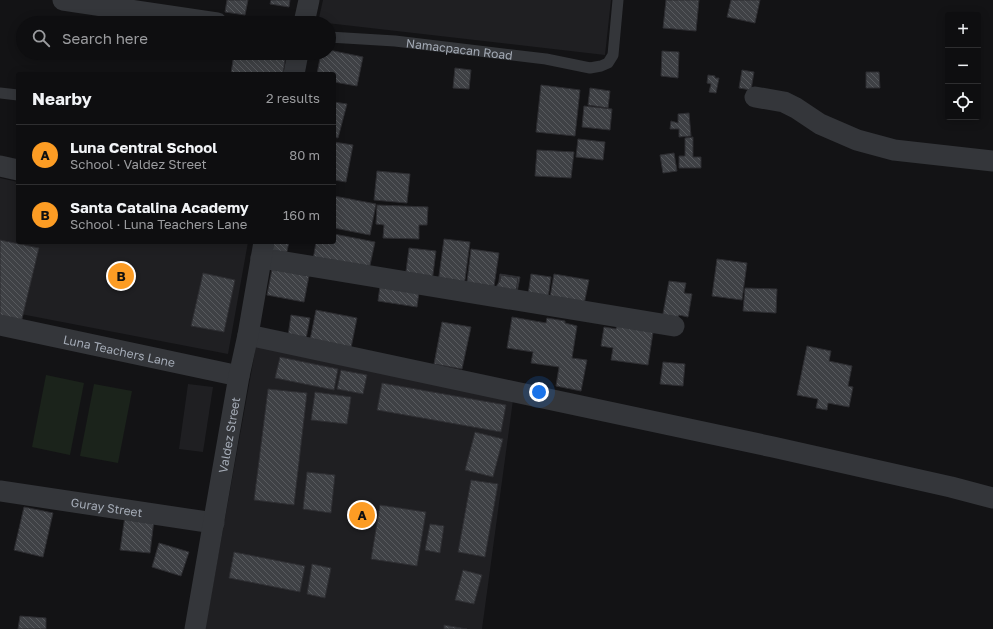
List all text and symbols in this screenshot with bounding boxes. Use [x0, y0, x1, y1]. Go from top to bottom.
map controls [945, 12, 981, 120]
button: + [945, 12, 981, 48]
search box [16, 16, 336, 60]
icon: search [30, 27, 52, 49]
text: Search here [62, 29, 148, 47]
street label: Namacpacan Road [405, 35, 514, 62]
button: − [945, 48, 981, 84]
button: locate [945, 84, 981, 120]
text: Nearby [32, 88, 92, 109]
text: 2 results [266, 90, 320, 106]
text: Luna Central School [70, 138, 217, 156]
text: A [40, 147, 50, 163]
text: 80 m [289, 147, 320, 163]
text: School · Valdez Street [70, 156, 207, 172]
text: Santa Catalina Academy [70, 198, 249, 216]
text: B [40, 207, 50, 223]
text: 160 m [283, 207, 320, 223]
text: School · Luna Teachers Lane [70, 216, 247, 232]
pin: B [108, 261, 134, 291]
street label: Luna Teachers Lane [62, 331, 177, 370]
your location [529, 382, 549, 402]
street label: Valdez Street [215, 396, 243, 474]
street label: Guray Street [70, 494, 144, 520]
pin: A [349, 500, 375, 530]

